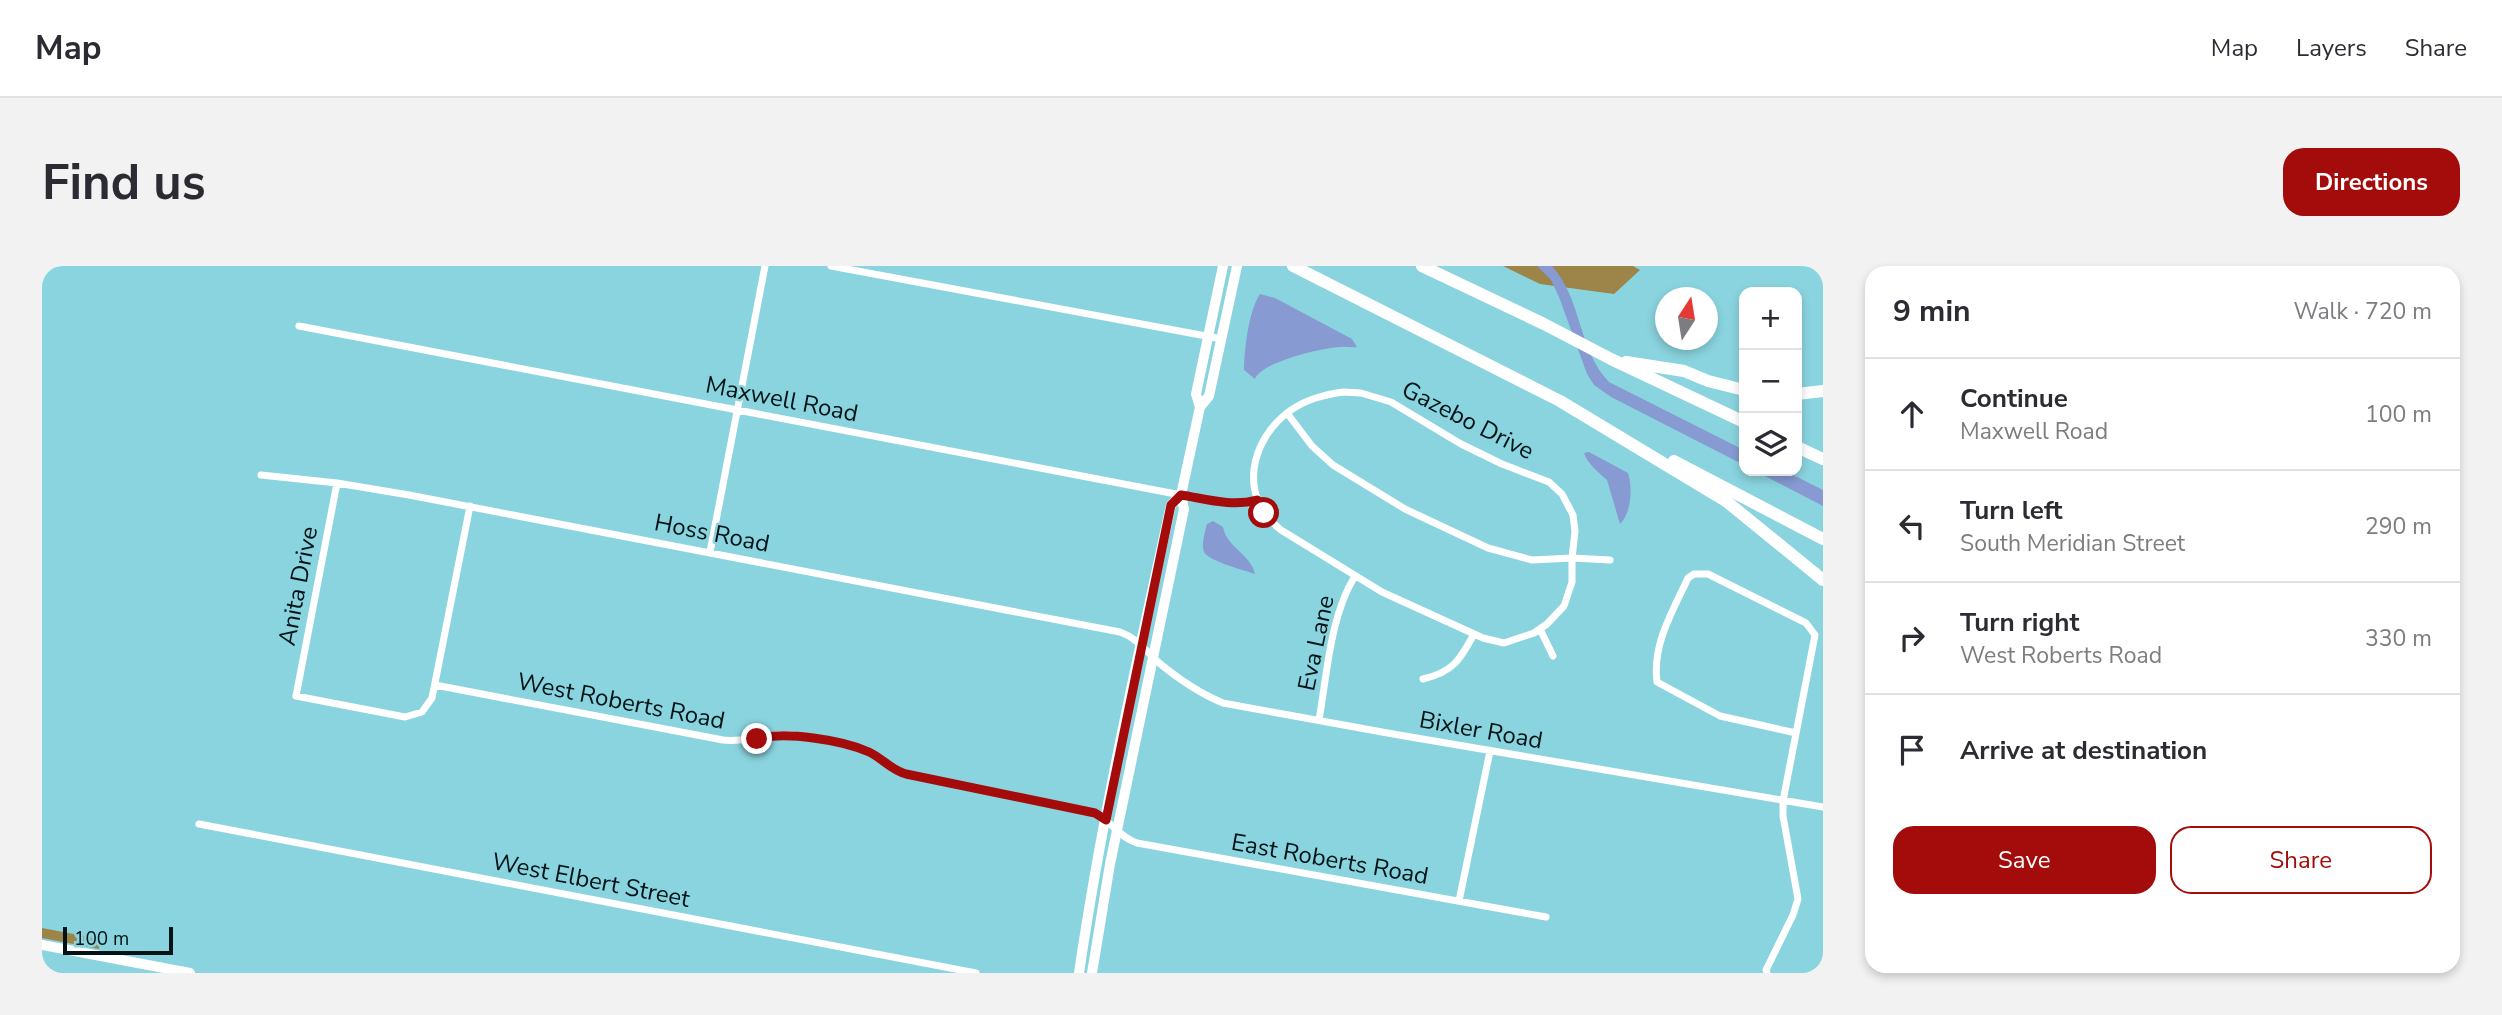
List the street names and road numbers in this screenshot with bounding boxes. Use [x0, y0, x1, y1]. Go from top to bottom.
street label: Maxwell Road [703, 369, 861, 429]
street label: Gazebo Drive [1396, 373, 1540, 467]
street label: Hoss Road [652, 506, 772, 560]
street label: Anita Drive [271, 524, 325, 648]
street label: Eva Lane [1290, 592, 1342, 694]
street label: West Roberts Road [514, 665, 728, 737]
street label: Bixler Road [1417, 703, 1545, 757]
street label: East Roberts Road [1229, 826, 1431, 892]
street label: West Elbert Street [489, 845, 693, 915]

